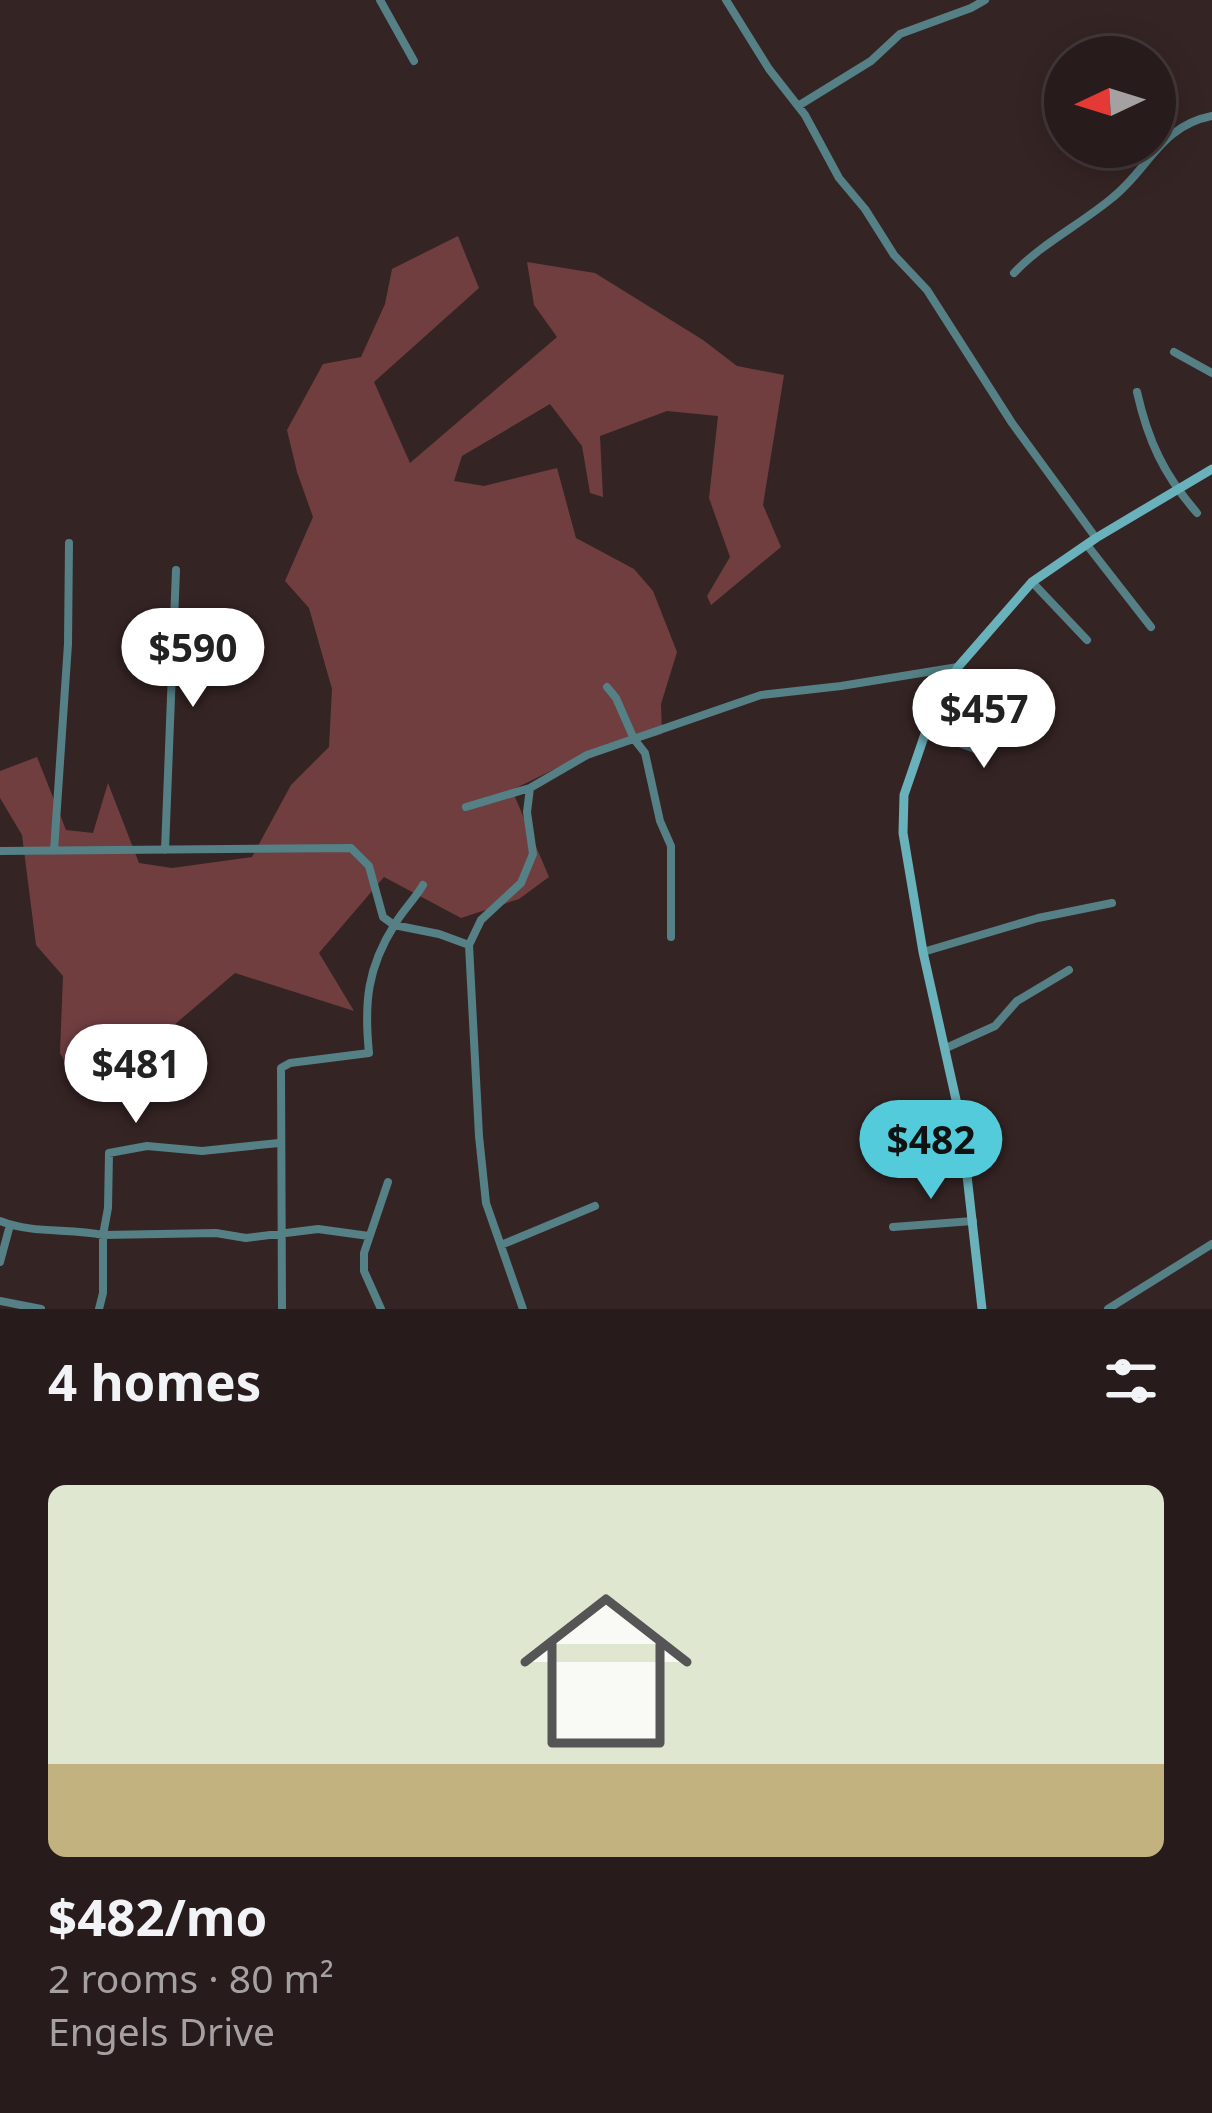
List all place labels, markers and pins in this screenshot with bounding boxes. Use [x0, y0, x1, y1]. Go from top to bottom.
pin: $590 [122, 608, 264, 710]
pin: $457 [913, 669, 1055, 771]
pin: $481 [65, 1024, 207, 1126]
pin: $482 [860, 1100, 1002, 1202]

